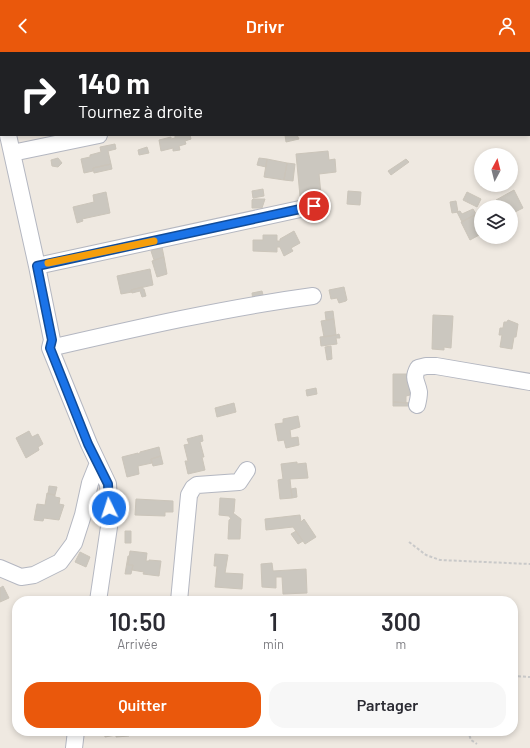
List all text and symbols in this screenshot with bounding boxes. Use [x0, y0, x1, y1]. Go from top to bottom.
icon: back [12, 15, 34, 37]
text: Drivr [246, 15, 284, 37]
icon: person [496, 15, 518, 37]
text: 140 m [78, 66, 150, 100]
icon: right [12, 68, 64, 120]
text: Tournez à droite [78, 100, 203, 122]
north arrow [474, 148, 518, 192]
map controls [474, 148, 518, 244]
pin [297, 189, 331, 223]
icon: arrive [303, 195, 325, 217]
button: layers [474, 200, 518, 244]
position arrow [88, 487, 130, 529]
text: 10:50 [109, 607, 166, 636]
text: 1 [269, 607, 278, 636]
text: 300 [381, 607, 421, 636]
text: Arrivée [117, 636, 158, 652]
text: min [263, 636, 284, 652]
text: m [396, 636, 406, 652]
button: Quitter [24, 682, 261, 728]
button: Partager [269, 682, 506, 728]

